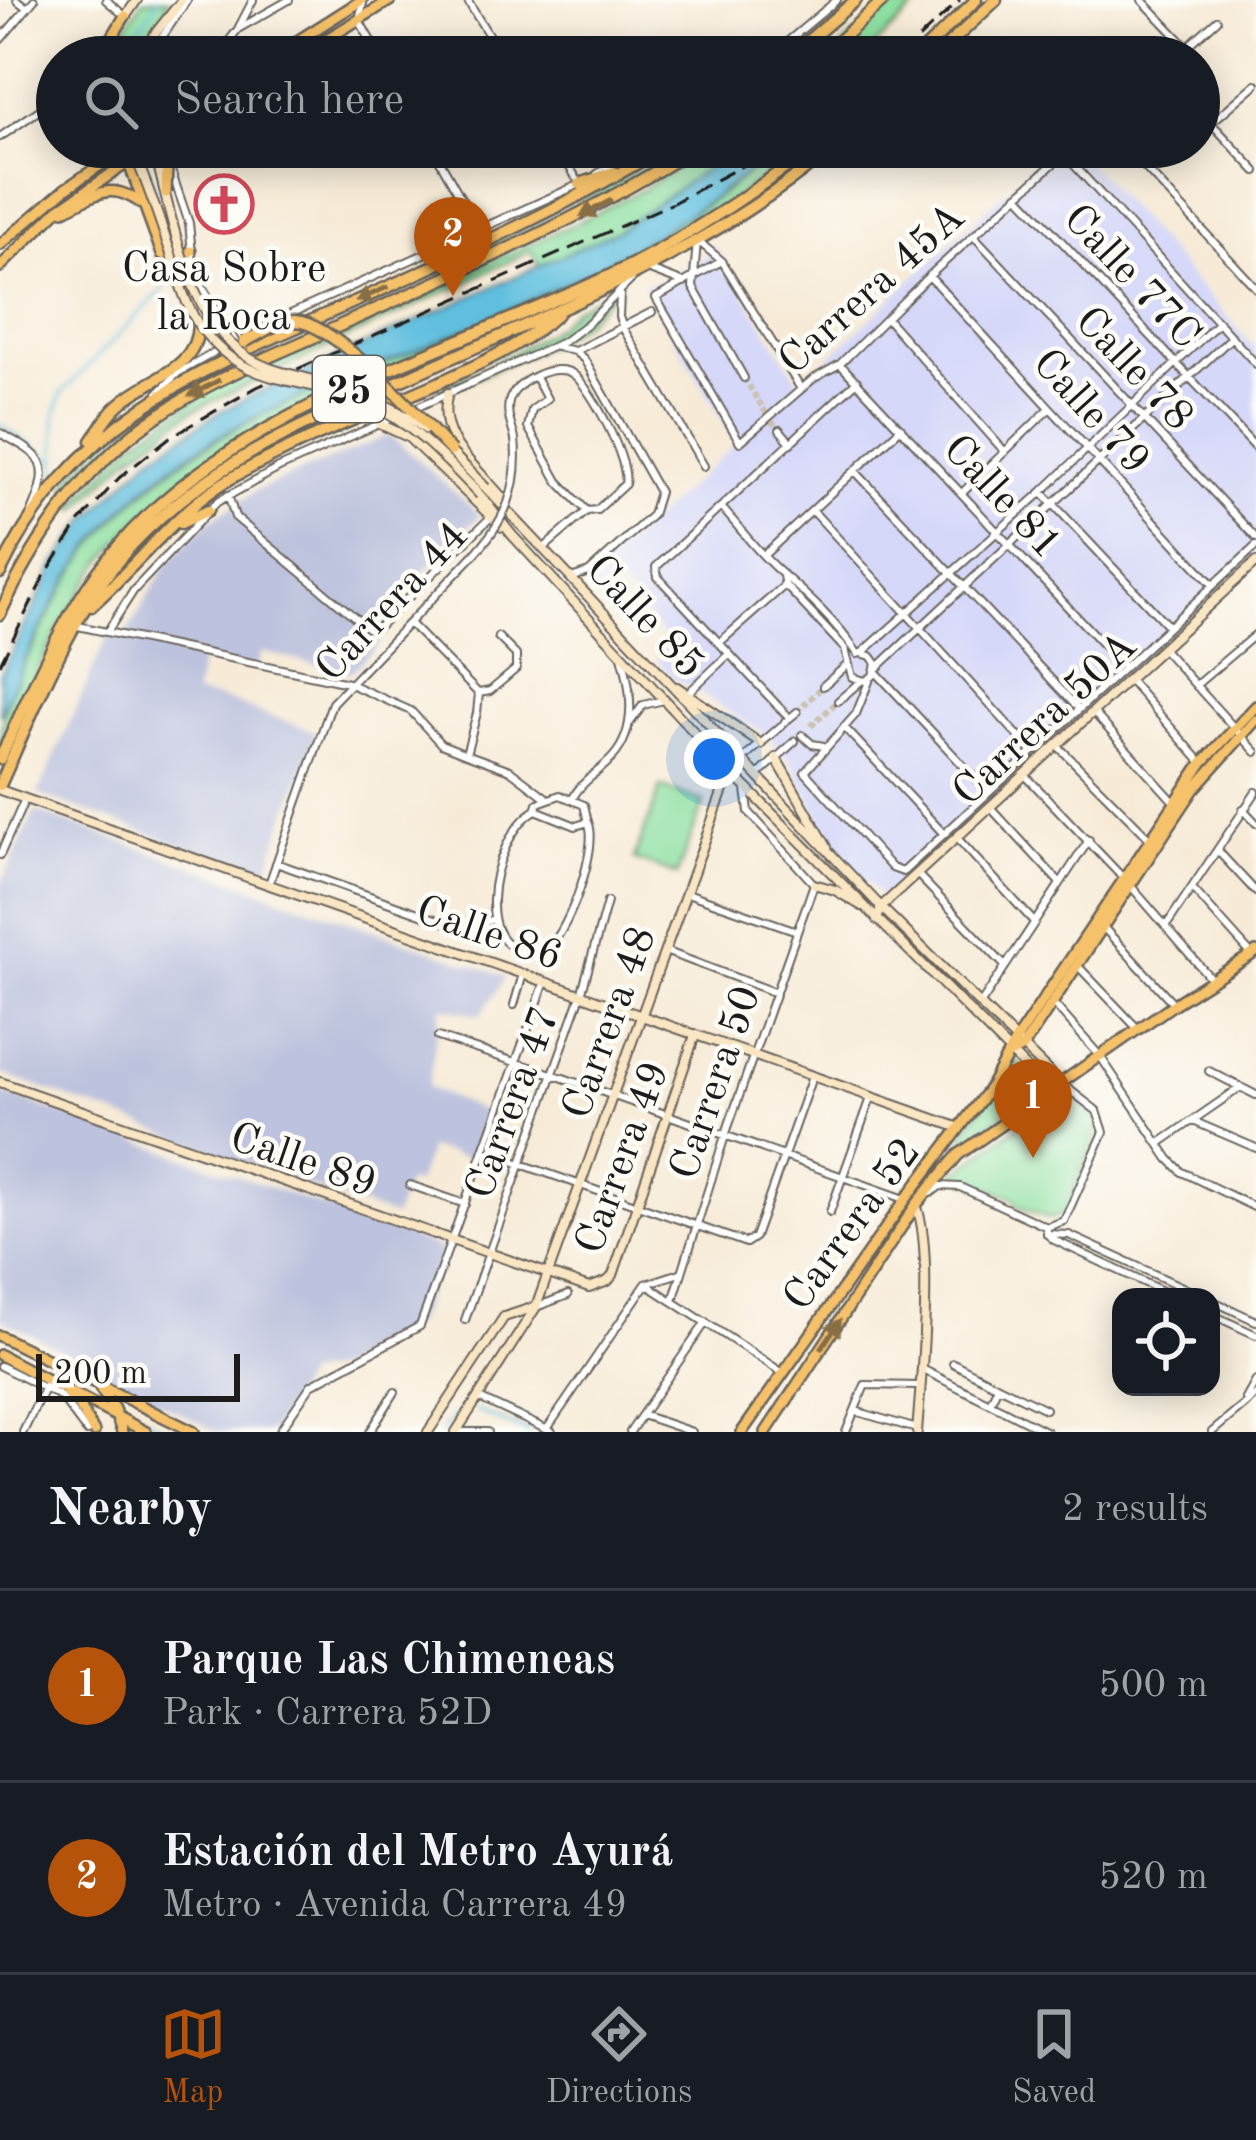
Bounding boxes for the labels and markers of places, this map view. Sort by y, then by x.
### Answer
church icon: Casa Sobre la Roca [193,173,255,235]
pin: 2 [414,197,492,296]
place label: Casa Sobre la Roca [122,249,326,339]
pin: 1 [994,1059,1072,1158]

